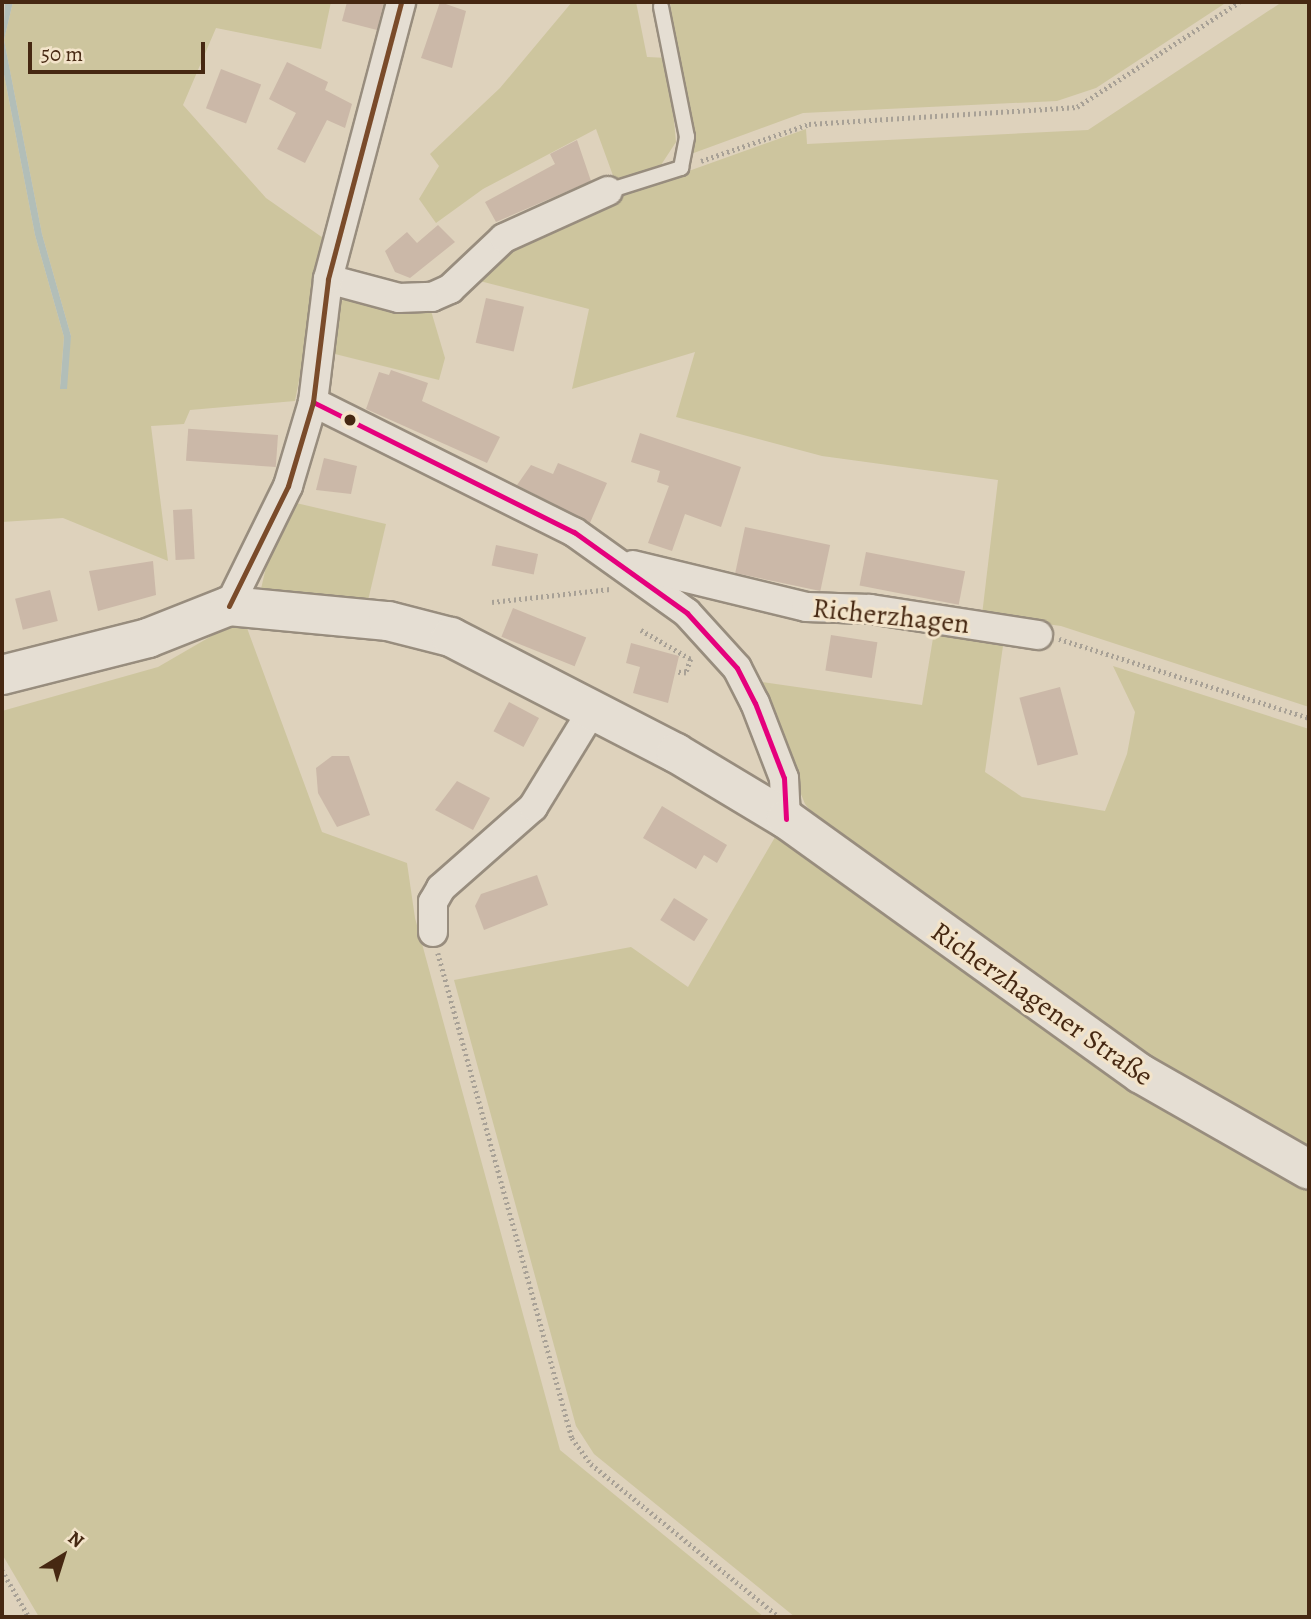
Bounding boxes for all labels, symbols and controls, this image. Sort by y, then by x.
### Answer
scale bar [32,28,208,72]
text: 50 m [41,40,83,68]
unlabelled marker [343,413,357,427]
street label: Richerzhagen [811,591,971,641]
street label: Richerzhagener Straße [925,915,1159,1093]
north arrow [28,1521,98,1591]
text: N [62,1525,89,1554]

